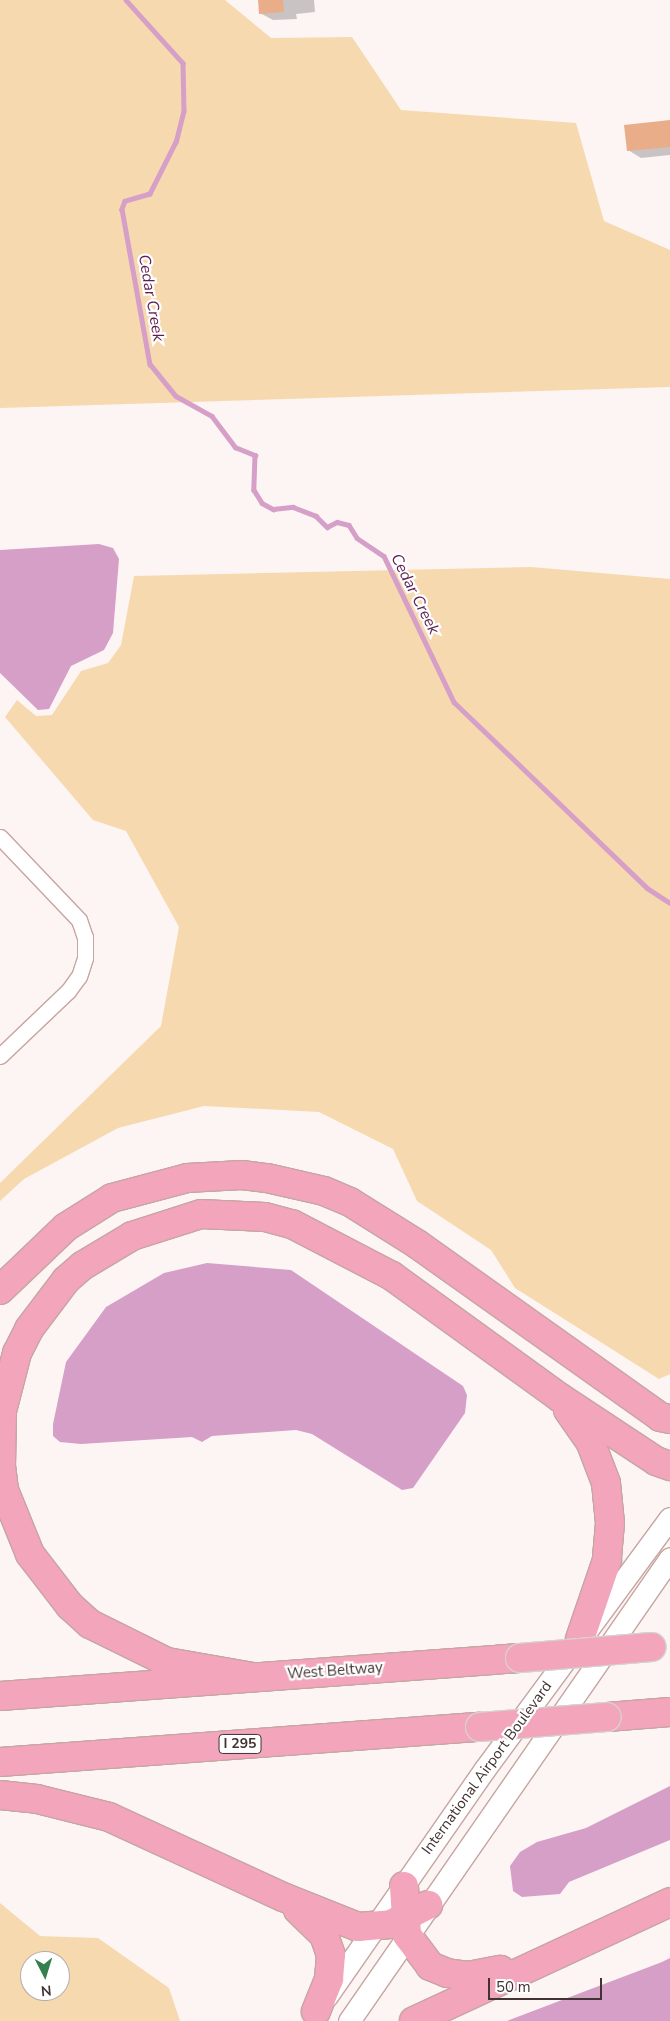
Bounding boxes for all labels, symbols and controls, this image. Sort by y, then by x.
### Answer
water label: Cedar Creek [134,253,168,343]
water label: Cedar Creek [387,551,443,637]
street label: West Beltway [287,1659,383,1683]
street label: International Airport Boulevard [418,1678,556,1858]
road number: I 295 [218,1732,262,1756]
north arrow [20,1951,70,2001]
scale bar [490,1968,604,2000]
text: 50 m [496,1977,531,1997]
text: N [40,1981,52,2000]

